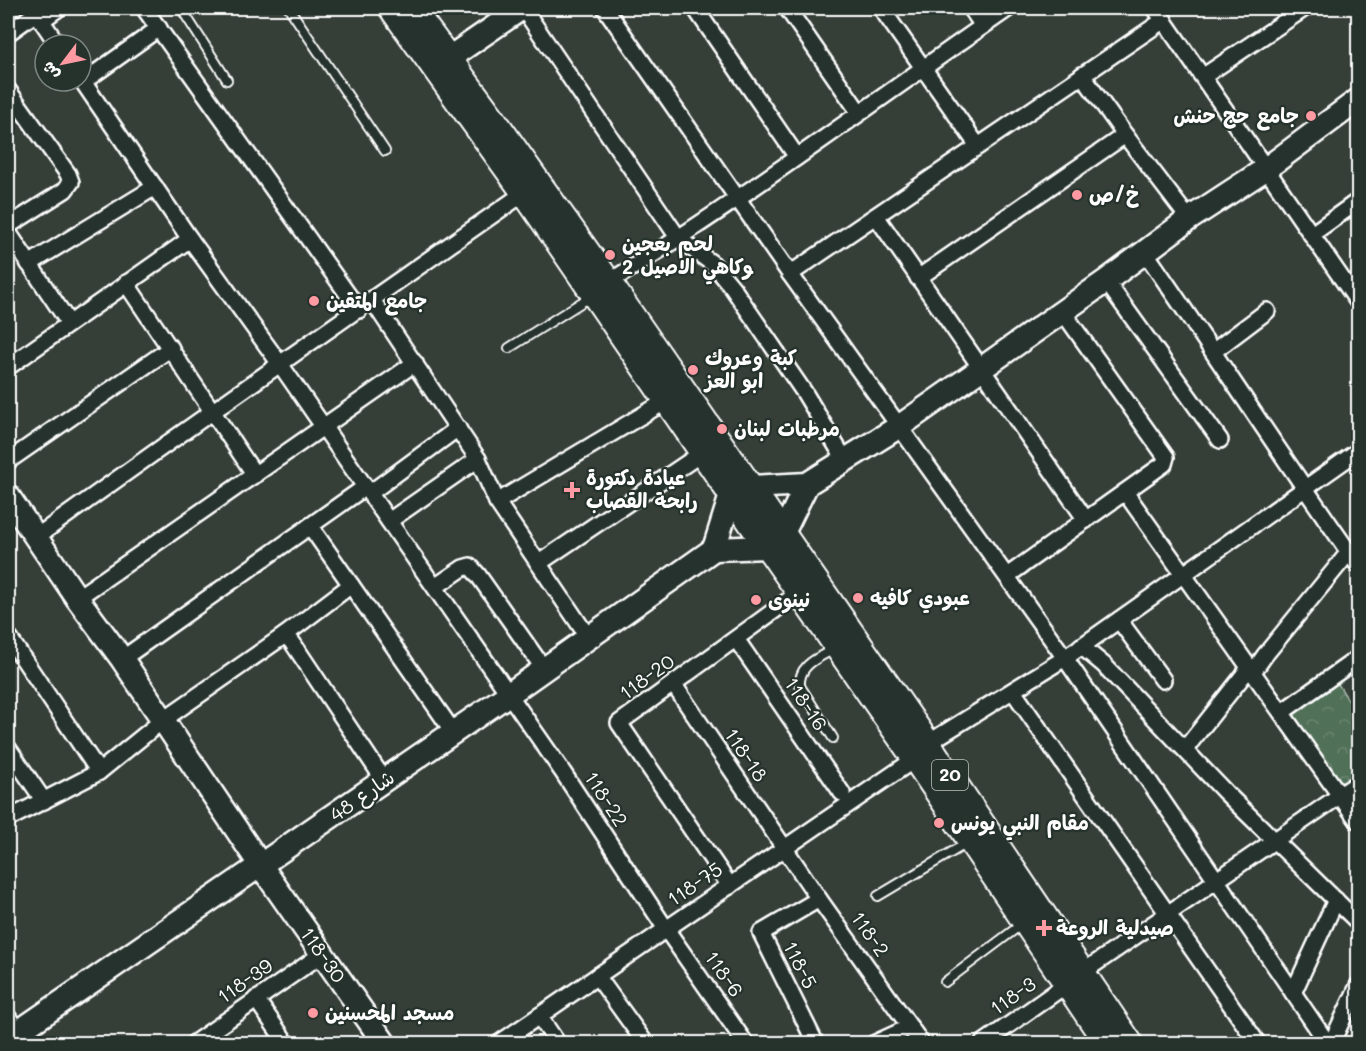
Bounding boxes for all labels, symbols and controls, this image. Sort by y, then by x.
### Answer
north arrow [33,33,93,93]
text: ش [36,58,63,84]
place label: جامع حج حنش [1173,102,1299,131]
marker: جامع حج حنش [1304,109,1318,123]
place label: خ/ص [1089,181,1140,208]
marker: خ/ص [1070,188,1084,202]
place label: لحم بعجين وكاهي الاصيل 2 [622,230,754,285]
marker: لحم بعجين وكاهي الاصيل 2 [603,248,617,262]
place label: جامع المتقين [326,287,427,316]
marker: جامع المتقين [307,294,321,308]
place label: كبة وعروك ابو العز [703,344,797,394]
marker: كبة وعروك ابو العز [686,363,700,377]
place label: مرطبات لبنان [734,415,840,442]
marker: مرطبات لبنان [715,422,729,436]
place label: عيادة دكتورة رابحة القصاب [586,464,698,514]
marker: عيادة دكتورة رابحة القصاب [563,481,581,499]
place label: عبودي كافيه [870,584,970,614]
place label: نينوى [768,586,810,614]
marker: عبودي كافيه [851,591,865,605]
marker: نينوى [749,593,763,607]
street label: 118-20 [614,647,679,705]
street label: 118-16 [779,672,834,735]
street label: 118-18 [719,723,774,786]
road number: 20 [932,760,968,790]
street label: شارع 48 [324,763,400,829]
street label: 118-22 [579,766,634,831]
place label: مقام النبي يونس [951,809,1089,841]
marker: مقام النبي يونس [932,816,946,830]
street label: 118-75 [662,855,727,911]
street label: 118-2 [846,906,896,961]
place label: صيدلية الروعة [1056,914,1174,941]
street label: 118-30 [295,921,352,987]
marker: صيدلية الروعة [1037,921,1051,935]
street label: 118-5 [778,936,824,993]
street label: 118-6 [700,945,750,1002]
street label: 118-39 [212,952,277,1009]
street label: 118-3 [984,970,1040,1020]
place label: مسجد المحسنين [325,999,454,1025]
marker: مسجد المحسنين [306,1006,320,1020]

